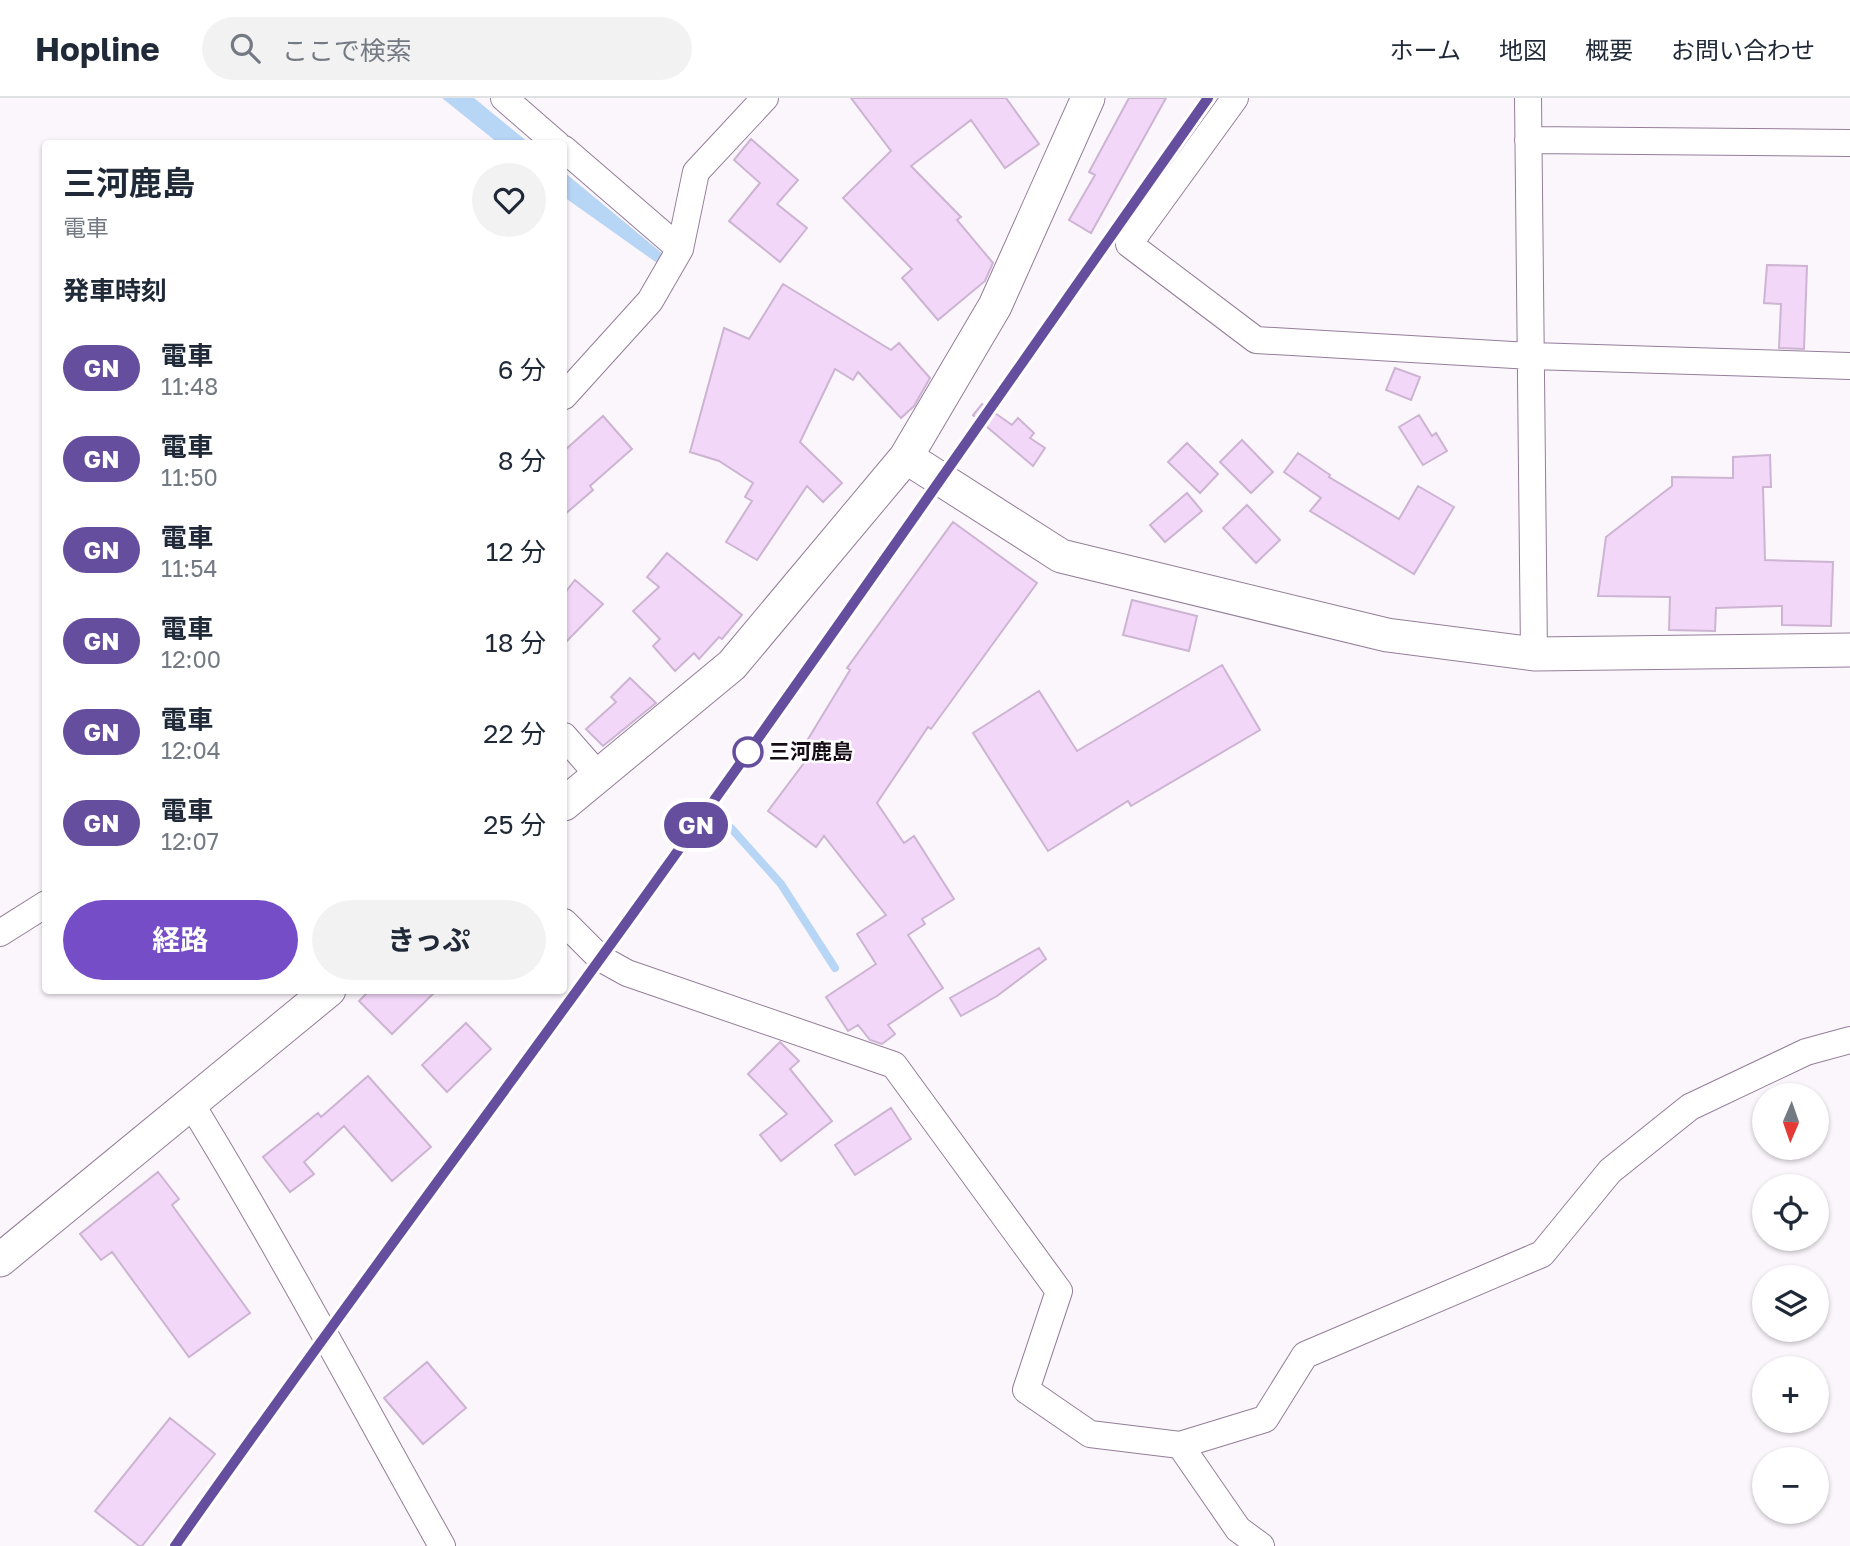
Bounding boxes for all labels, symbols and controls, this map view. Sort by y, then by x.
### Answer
search box [202,17,692,80]
text: Hopline [35,29,160,68]
icon: search [226,29,264,67]
text: ここで検索 [282,35,412,66]
text: ホーム [1390,35,1461,64]
text: 地図 [1499,35,1547,64]
text: 概要 [1585,35,1633,64]
text: お問い合わせ [1671,35,1815,64]
text: 三河鹿島 [63,163,195,202]
button: heart [472,163,546,237]
text: 電車 [63,213,109,241]
text: 発車時刻 [63,275,167,306]
text: 電車 [161,340,213,371]
text: GN [84,353,119,382]
text: 6 分 [498,354,546,385]
text: 11:48 [161,372,218,400]
text: 電車 [161,431,213,462]
text: GN [84,444,119,473]
text: 8 分 [498,445,546,476]
text: 11:50 [161,463,218,491]
text: 電車 [161,522,213,553]
text: GN [84,535,119,564]
text: 12 分 [486,536,546,567]
text: 11:54 [161,554,218,582]
text: 電車 [161,613,213,644]
text: GN [84,626,119,655]
text: 18 分 [485,627,546,658]
text: 12:00 [161,645,221,673]
text: 電車 [161,704,213,735]
text: GN [84,717,119,746]
text: 22 分 [483,718,546,749]
text: 12:04 [161,736,221,764]
marker: 三河鹿島 [733,737,763,767]
place label: 三河鹿島 [769,738,853,764]
text: 電車 [161,795,213,826]
line badge: GN [664,802,728,848]
text: GN [84,808,119,837]
text: 25 分 [483,809,546,840]
text: GN [678,810,714,839]
text: 12:07 [161,827,219,855]
button: 経路 [63,900,298,980]
button: きっぷ [312,900,546,980]
north arrow [1752,1083,1829,1160]
map controls [1752,1083,1829,1524]
button: locate [1752,1174,1829,1251]
button: layers [1752,1265,1829,1342]
button: + [1752,1356,1829,1433]
button: − [1752,1447,1829,1524]

